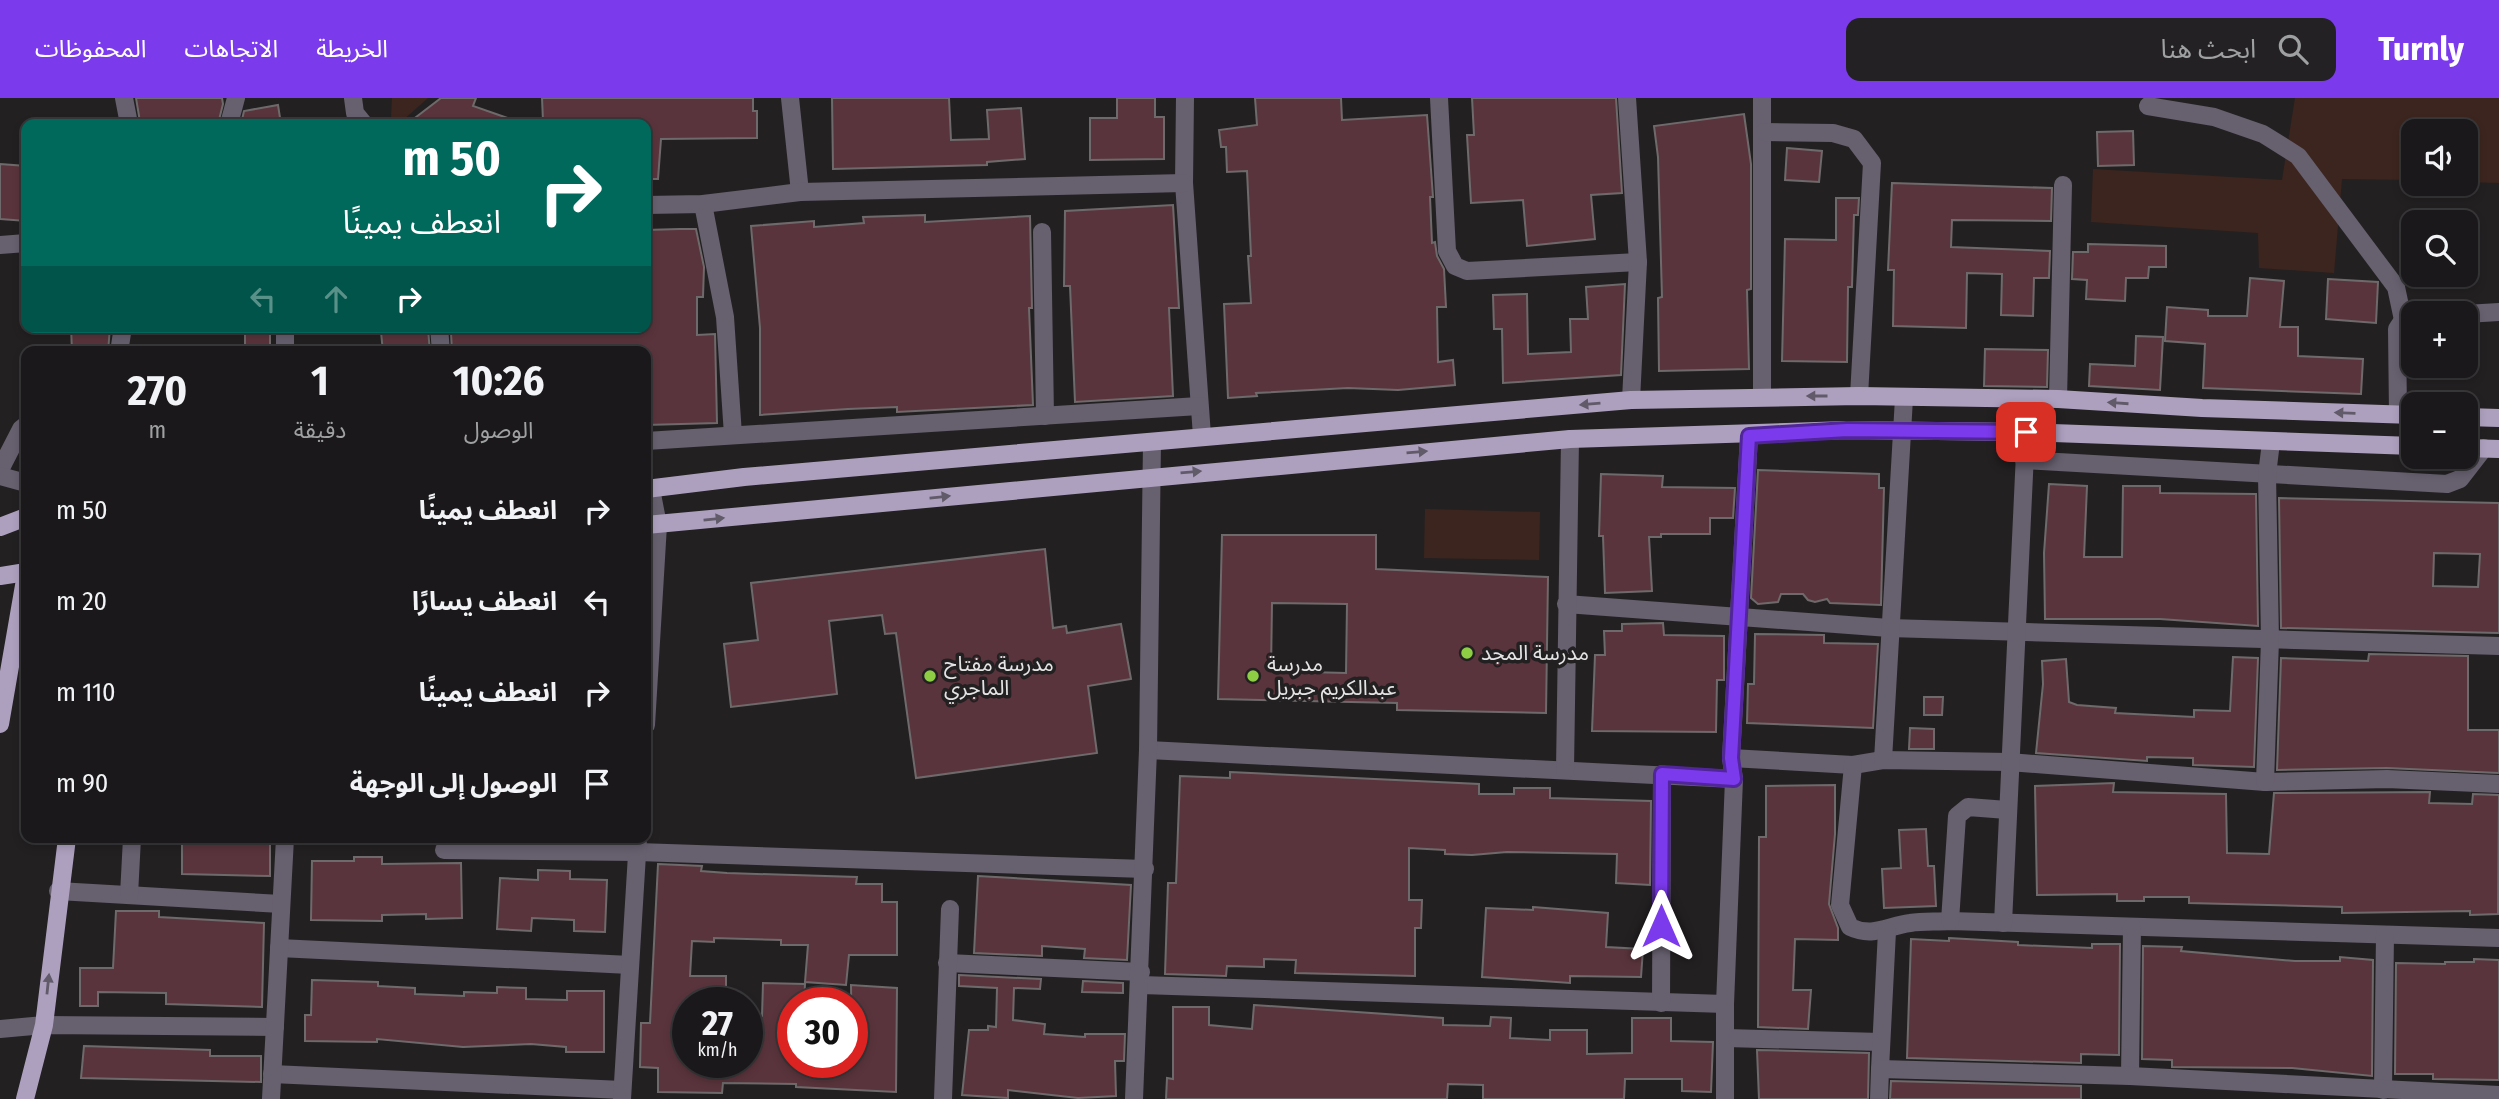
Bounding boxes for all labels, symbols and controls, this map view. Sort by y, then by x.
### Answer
search box [1846,18,2336,81]
text: Turnly [2378,29,2464,69]
icon: search [2274,30,2312,68]
text: ابحث هنا [2161,34,2256,65]
text: المحفوظات [35,35,146,63]
text: الاتجاهات [184,35,278,63]
text: الخريطة [316,35,388,63]
map controls [2401,119,2478,469]
button: sound [2401,119,2478,196]
text: 50 m [403,129,501,188]
icon: right [525,147,616,238]
text: انعطف يمينًا [342,203,501,241]
button: search [2401,210,2478,287]
icon: left [244,280,282,318]
icon: ahead [317,280,355,318]
icon: right [390,280,428,318]
button: + [2401,301,2478,378]
text: 1 [311,356,329,406]
text: 10:26 [453,356,544,406]
text: 270 [128,366,187,416]
one-way arrow [1806,390,1828,402]
button: − [2401,392,2478,469]
one-way arrow [2107,397,2129,408]
one-way arrow [1578,399,1600,410]
pin [1996,402,2056,462]
one-way arrow [2334,407,2356,418]
icon: arrive [2007,413,2045,451]
text: m [149,416,166,444]
text: دقيقة [294,416,346,444]
text: الوصول [464,416,534,444]
one-way arrow [1407,446,1429,457]
one-way arrow [1180,466,1202,477]
one-way arrow [929,491,951,502]
icon: right [578,492,616,530]
text: 50 m [56,495,108,526]
text: انعطف يمينًا [419,495,557,526]
one-way arrow [703,513,725,524]
icon: left [578,583,616,621]
text: 20 m [56,586,107,617]
text: انعطف يسارًا [412,586,557,617]
place label: مدرسة المجد [1481,640,1589,666]
marker: مدرسة المجد [1459,645,1475,661]
place label: مدرسة مفتاح الماجري [944,651,1054,704]
place label: مدرسة عبدالكريم جبريل [1267,651,1397,703]
marker: مدرسة مفتاح الماجري [922,668,938,684]
marker: مدرسة عبدالكريم جبريل [1245,668,1261,684]
icon: right [578,674,616,712]
text: 110 m [56,677,116,708]
text: انعطف يمينًا [419,677,557,708]
icon: arrive [578,765,616,803]
text: 90 m [56,768,108,799]
text: الوصول إلى الوجهة [350,768,557,799]
position arrow [1624,889,1698,963]
one-way arrow [43,973,54,995]
speed limit sign: 30 [777,987,868,1078]
text: 27 [702,1002,733,1044]
text: km/h [697,1039,738,1061]

